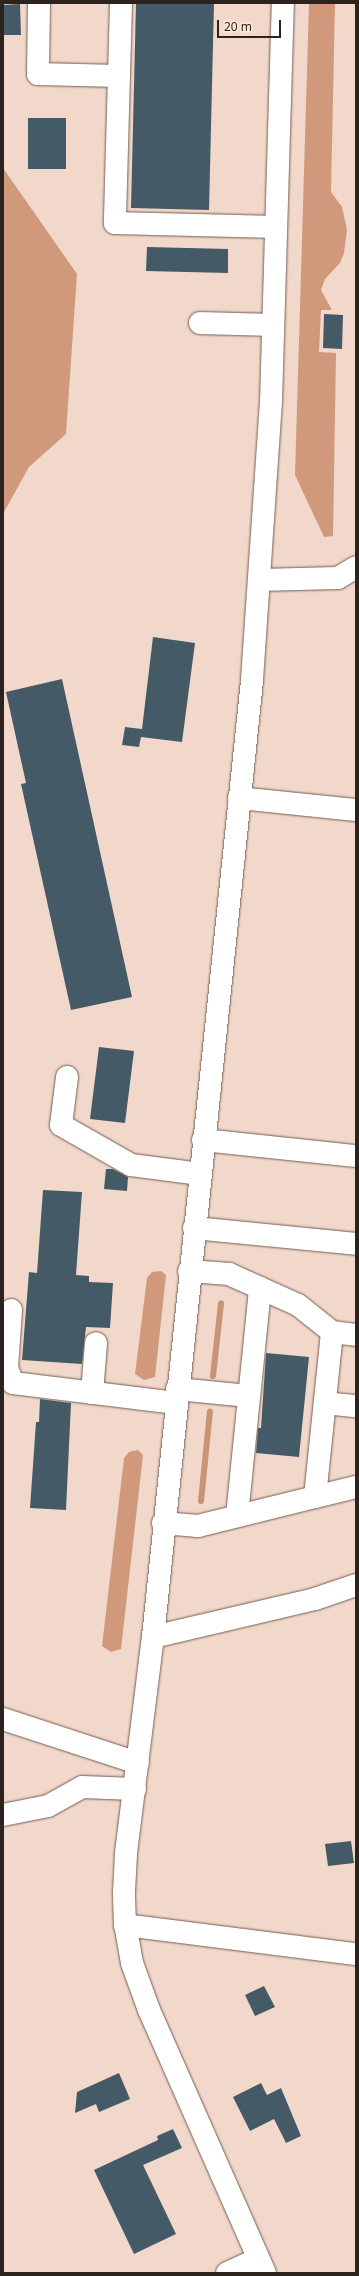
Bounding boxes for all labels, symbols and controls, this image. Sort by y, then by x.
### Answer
scale bar [219,12,283,38]
text: 20 m [224,18,252,35]

